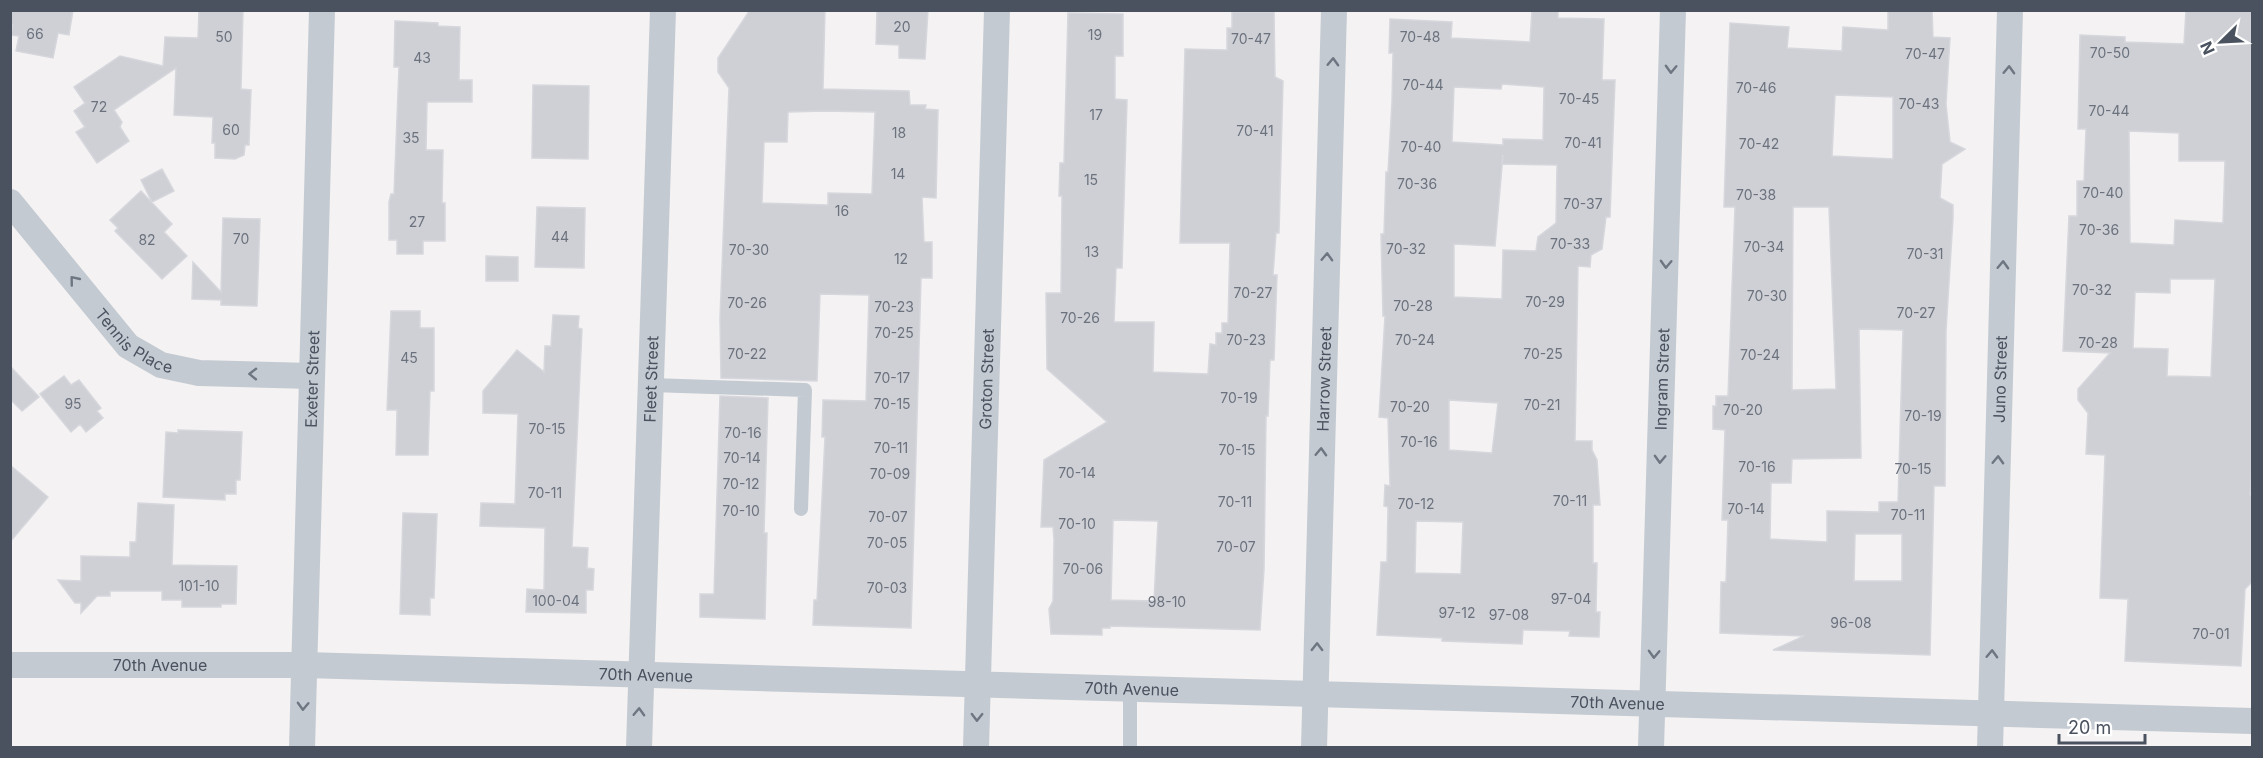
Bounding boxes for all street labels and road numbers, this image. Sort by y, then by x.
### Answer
street label: Tennis Place [91,304,174,377]
street label: Harrow Street [1313,326,1335,432]
street label: Groton Street [975,328,998,430]
street label: Ingram Street [1650,328,1674,431]
street label: Exeter Street [301,330,323,428]
street label: Fleet Street [640,335,662,423]
street label: Juno Street [1989,335,2011,423]
street label: 70th Avenue [113,655,207,675]
street label: 70th Avenue [598,663,693,686]
street label: 70th Avenue [1084,677,1179,700]
street label: 70th Avenue [1570,691,1665,714]

